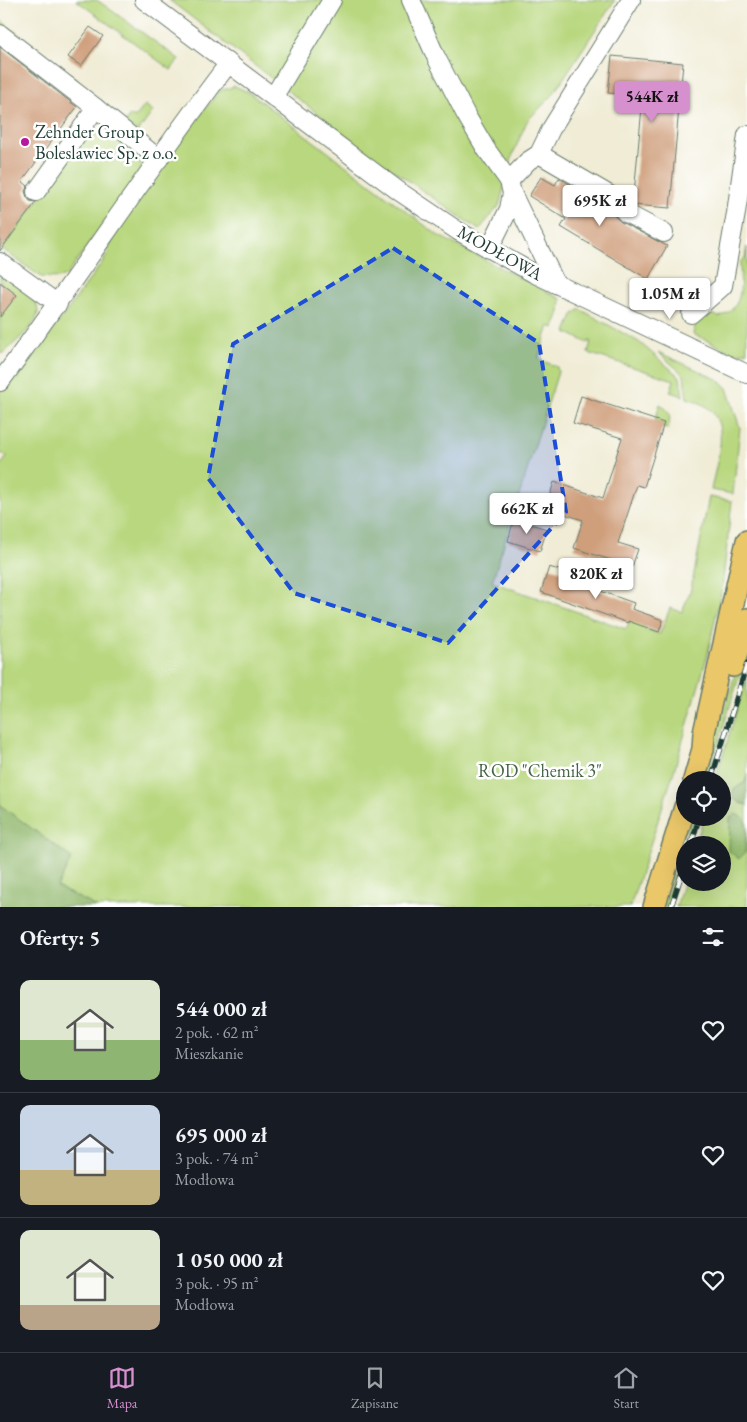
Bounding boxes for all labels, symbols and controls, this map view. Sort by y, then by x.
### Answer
pin: 544K zł [606,80,698,123]
text: 544K zł [625,86,679,107]
place label: Zehnder Group Boleslawiec Sp. z o.o. [35,120,177,164]
marker: Zehnder Group Boleslawiec Sp. z o.o. [19,136,31,148]
pin: 695K zł [554,184,646,227]
text: 695K zł [573,190,627,211]
street label: MODŁOWA [454,220,547,286]
pin: 1.05M zł [618,278,722,320]
text: 1.05M zł [640,283,700,304]
pin: 662K zł [481,492,573,535]
text: 662K zł [500,498,554,519]
pin: 820K zł [550,558,642,600]
text: 820K zł [569,563,623,584]
park label: ROD "Chemik 3" [478,759,602,782]
map controls [676,771,731,891]
button: locate [676,771,731,826]
button: layers [676,836,731,891]
icon: filters [699,923,727,951]
text: Oferty: 5 [20,924,100,951]
text: 544 000 zł [175,995,267,1022]
icon: home [60,1000,120,1060]
icon: heart [699,1016,727,1044]
text: 2 pok. · 62 m² [175,1022,258,1043]
text: Mieszkanie [175,1043,243,1064]
text: 695 000 zł [175,1121,267,1148]
icon: home [60,1125,120,1185]
icon: heart [699,1141,727,1169]
text: 3 pok. · 74 m² [175,1148,258,1169]
text: Modłowa [175,1169,234,1190]
text: 1 050 000 zł [175,1246,283,1273]
icon: home [60,1250,120,1310]
icon: heart [699,1266,727,1294]
text: 3 pok. · 95 m² [175,1273,258,1294]
text: Modłowa [175,1294,234,1315]
tab: Mapa [107,1364,137,1412]
tab: Zapisane [351,1364,399,1412]
tab: Start [612,1364,640,1412]

